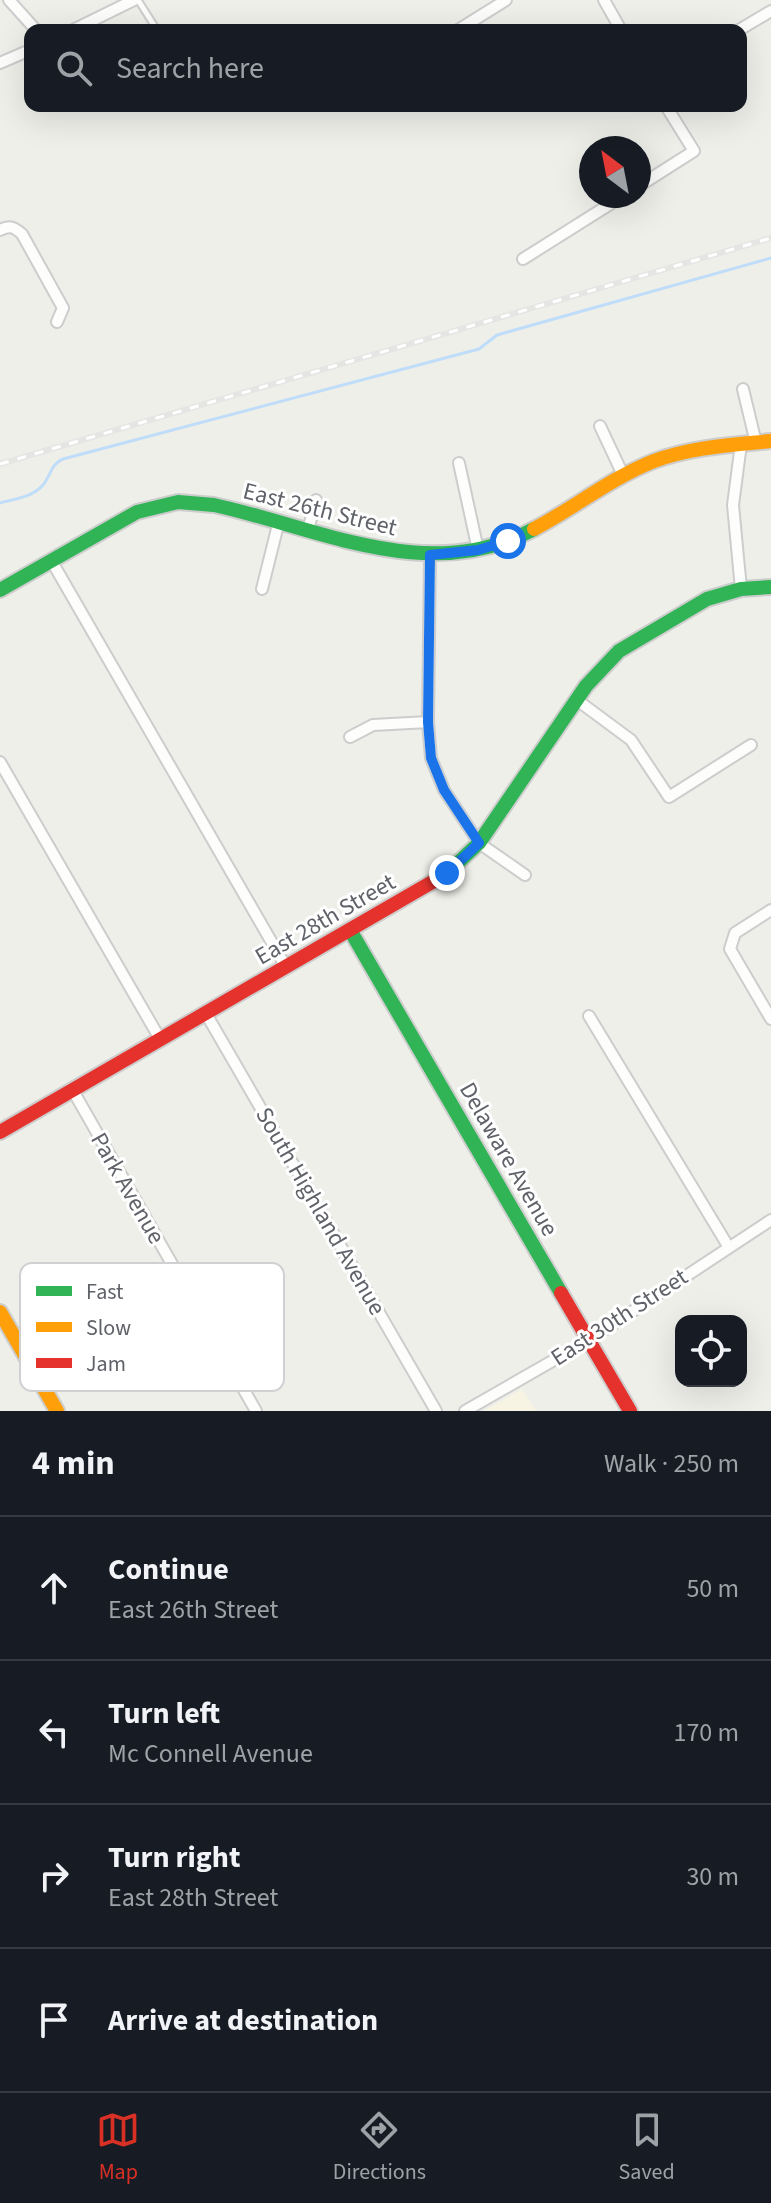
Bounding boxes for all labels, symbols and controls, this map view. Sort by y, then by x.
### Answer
search box [24,24,747,112]
icon: search [52,46,96,90]
text: Search here [116,47,264,90]
north arrow [579,136,651,208]
street label: East 26th Street [239,473,400,545]
route start [490,523,526,559]
route end [429,855,465,891]
street label: East 28th Street [248,865,402,974]
street label: Delaware Avenue [450,1076,567,1243]
street label: South Highland Avenue [247,1101,394,1322]
street label: Park Avenue [82,1126,174,1251]
street label: East 30th Street [544,1260,695,1375]
legend [20,1263,284,1391]
text: Fast [86,1276,124,1308]
text: Slow [86,1312,131,1344]
map controls [675,1315,747,1387]
button: locate [675,1315,747,1387]
text: Jam [86,1348,126,1380]
text: 4 min [32,1439,115,1488]
text: Walk · 250 m [604,1445,739,1482]
text: Continue [108,1548,229,1591]
icon: ahead [32,1566,76,1610]
text: 50 m [686,1570,739,1607]
text: East 26th Street [108,1591,278,1628]
text: Turn left [108,1692,220,1735]
icon: left [32,1710,76,1754]
text: 170 m [673,1714,739,1751]
text: Mc Connell Avenue [108,1735,313,1772]
text: Turn right [108,1836,240,1879]
icon: right [32,1854,76,1898]
text: 30 m [686,1858,739,1895]
text: East 28th Street [108,1879,278,1916]
icon: arrive [32,1998,76,2042]
text: Arrive at destination [108,1999,378,2042]
tab: Map [96,2108,140,2188]
tab: Directions [333,2108,426,2188]
tab: Saved [619,2108,675,2188]

